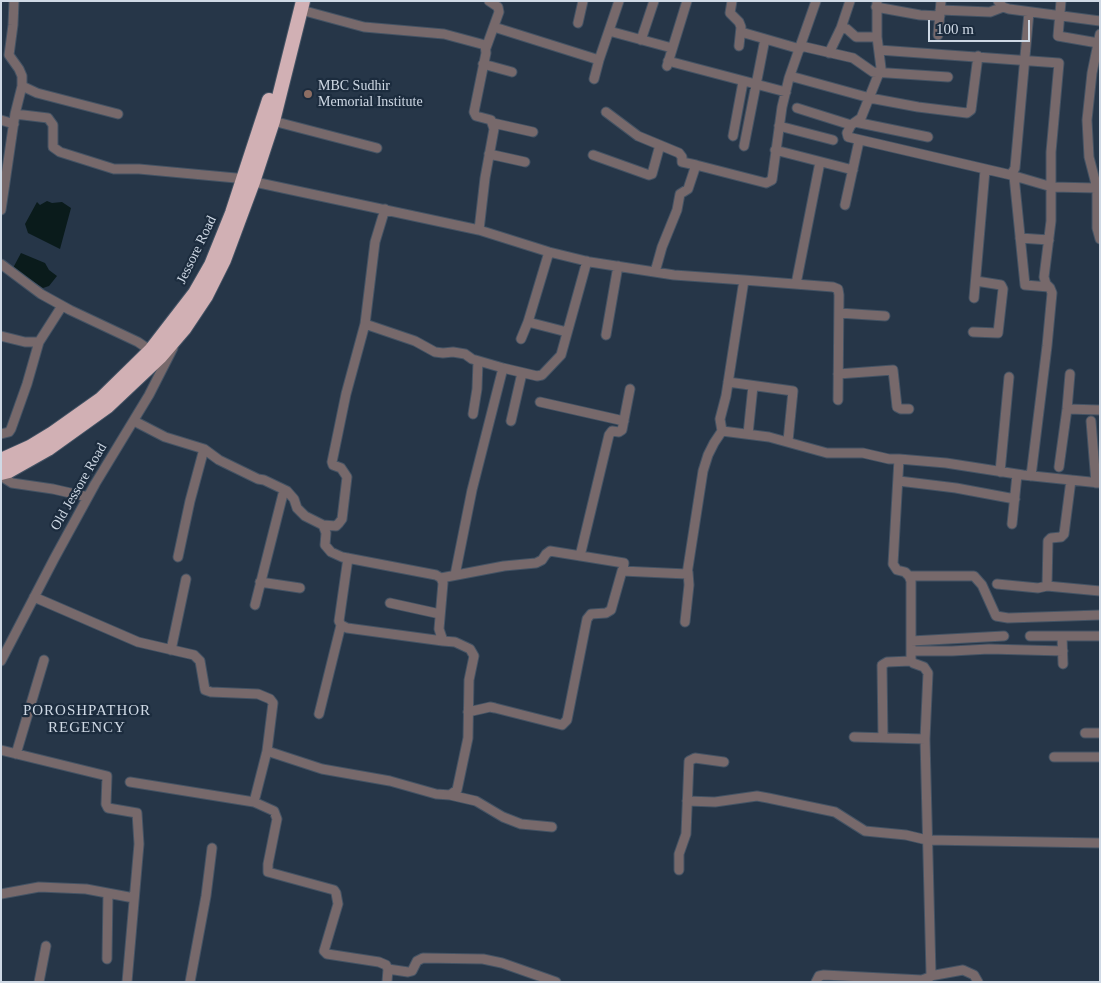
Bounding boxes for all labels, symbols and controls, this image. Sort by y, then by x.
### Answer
scale bar [931,10,1034,42]
text: 100 m [936,21,974,37]
place label: MBC Sudhir Memorial Institute [318,78,423,110]
marker: MBC Sudhir Memorial Institute [302,88,314,100]
street label: Jessore Road [173,213,221,287]
street label: Old Jessore Road [47,440,111,534]
district label: POROSHPATHOR REGENCY [21,702,153,737]

